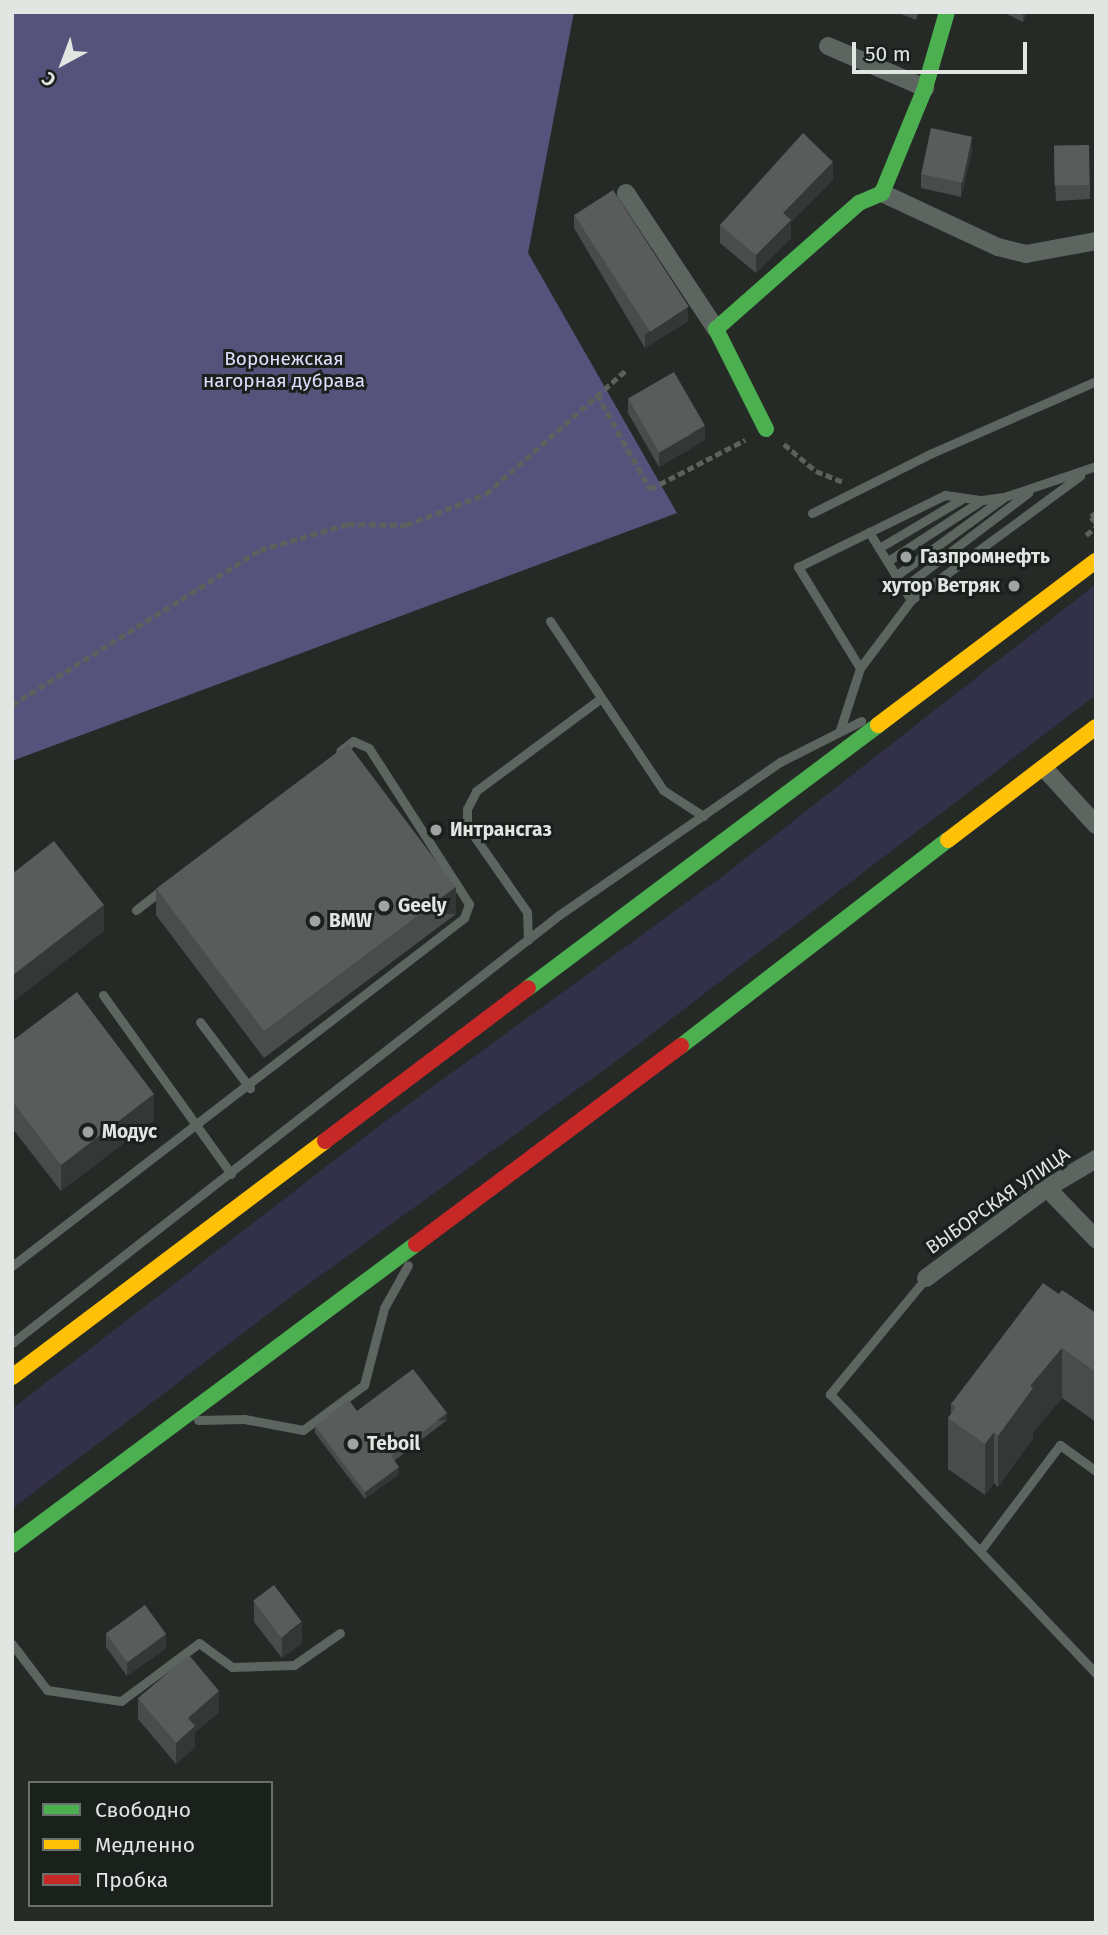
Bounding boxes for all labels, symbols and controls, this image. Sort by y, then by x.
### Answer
north arrow [28,28,98,98]
scale bar [856,28,1031,72]
text: 50 m [865,41,911,67]
text: С [37,67,61,91]
park label: Воронежская нагорная дубрава [203,348,365,392]
place label: Газпромнефть [920,546,1050,568]
marker: Газпромнефть [898,549,914,565]
place label: хутор Ветряк [882,575,1000,597]
marker: хутор Ветряк [1006,578,1022,594]
place label: Интрансгаз [450,819,552,841]
marker: Интрансгаз [428,822,444,838]
place label: Geely [398,895,447,917]
marker: Geely [376,898,392,914]
place label: BMW [329,910,372,932]
marker: BMW [307,913,323,929]
place label: Модус [102,1121,157,1143]
marker: Модус [80,1124,96,1140]
street label: ВЫБОРСКАЯ УЛИЦА [922,1143,1074,1259]
place label: Teboil [367,1433,420,1455]
marker: Teboil [345,1436,361,1452]
legend [28,1781,273,1907]
text: Свободно [95,1797,191,1823]
text: Медленно [95,1832,195,1858]
text: Пробка [95,1867,168,1893]

